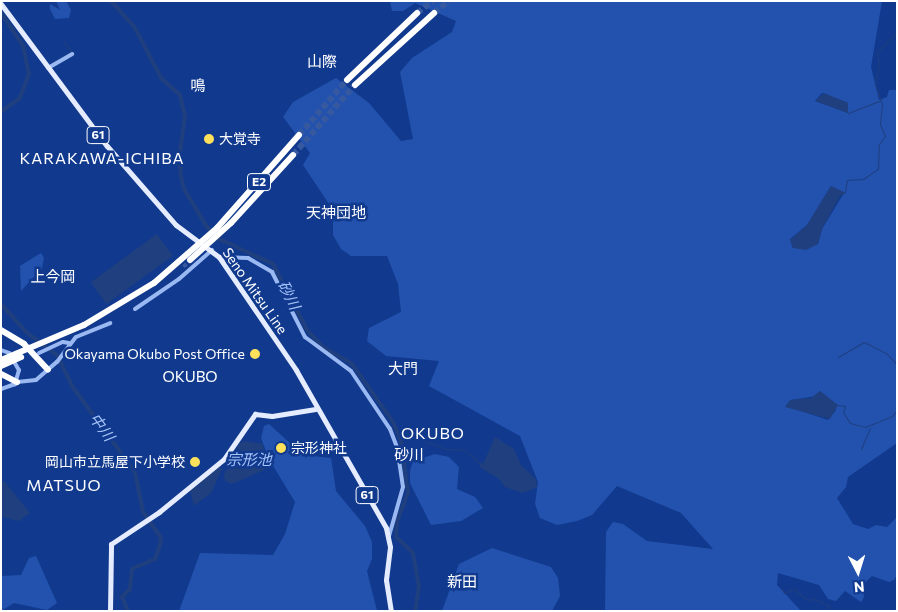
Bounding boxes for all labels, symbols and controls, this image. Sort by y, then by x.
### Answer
district label: 山際 [307,53,337,71]
district label: 鳴 [191,77,205,95]
road number: 61 [86,126,110,144]
place label: 大覚寺 [219,131,261,147]
marker: 大覚寺 [203,133,215,145]
district label: KARAKAWA-ICHIBA [18,148,186,168]
road number: E2 [246,172,272,192]
district label: 天神団地 [306,204,366,222]
street label: Seno Mitsu Line [219,245,291,337]
district label: 上今岡 [31,268,75,286]
water label: 砂川 [274,278,304,312]
place label: Okayama Okubo Post Office [64,346,245,362]
marker: Okayama Okubo Post Office [249,348,261,360]
district label: 大門 [388,360,418,378]
district label: OKUBO [159,368,221,386]
water label: 中川 [86,410,118,444]
district label: OKUBO [400,423,466,443]
place label: 宗形神社 [291,440,347,456]
marker: 宗形神社 [275,442,287,454]
district label: 砂川 [394,446,424,464]
water label: 宗形池 [227,451,271,469]
place label: 岡山市立馬屋下小学校 [45,454,185,470]
marker: 岡山市立馬屋下小学校 [189,456,201,468]
district label: MATSUO [26,475,102,495]
road number: 61 [354,486,380,504]
north arrow [833,547,883,597]
district label: 新田 [447,573,477,591]
text: N [853,579,865,596]

